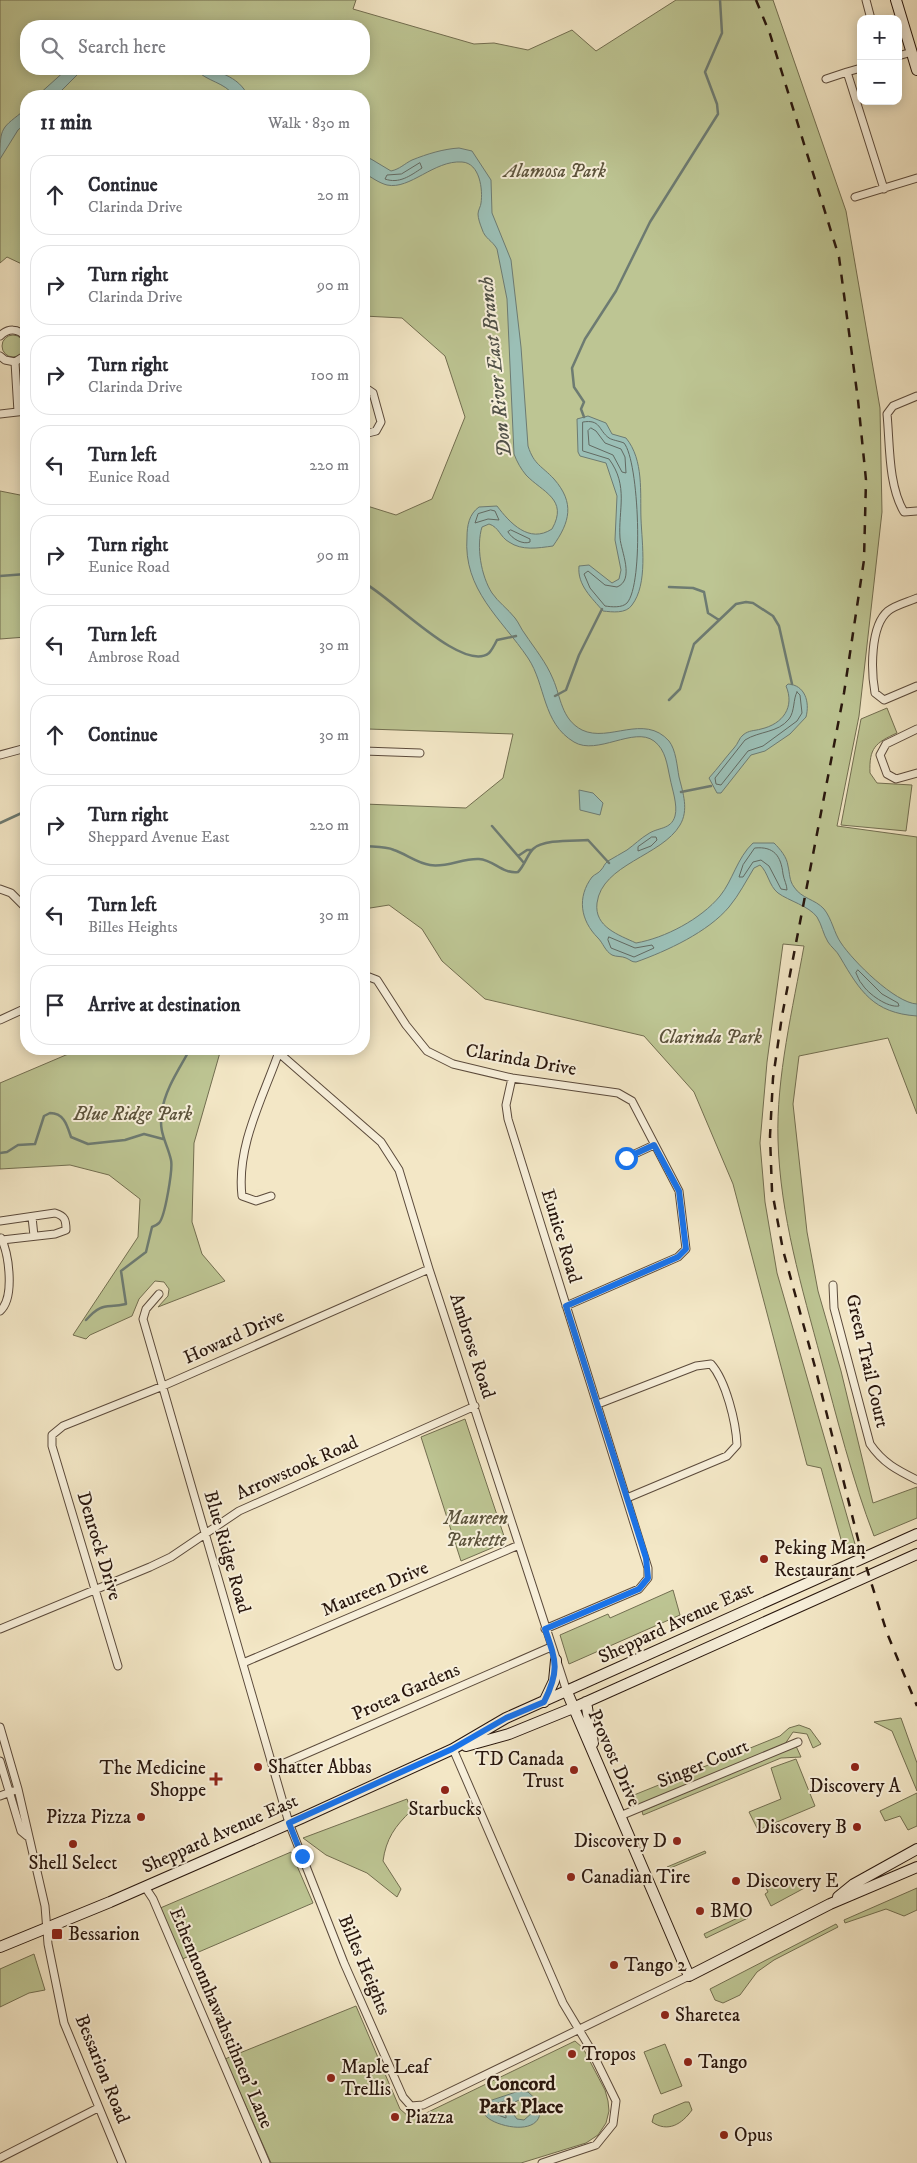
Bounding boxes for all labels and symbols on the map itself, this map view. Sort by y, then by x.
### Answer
park label: Alamosa Park [502,160,606,183]
water label: Don River East Branch [474,275,518,459]
park label: Clarinda Park [658,1026,762,1049]
street label: Clarinda Drive [464,1039,578,1081]
park label: Blue Ridge Park [73,1103,192,1126]
route start [615,1147,638,1170]
street label: Eunice Road [536,1186,586,1286]
street label: Ambrose Road [444,1291,500,1402]
street label: Green Trail Court [840,1292,894,1430]
street label: Howard Drive [180,1304,288,1369]
street label: Arrowstook Road [232,1431,362,1505]
street label: Blue Ridge Road [199,1488,256,1616]
street label: Denrock Drive [72,1489,126,1603]
park label: Maureen Parkette [442,1507,508,1552]
place label: Peking Man Restaurant [774,1537,866,1582]
marker: Peking Man Restaurant [758,1553,770,1565]
street label: Maureen Drive [318,1556,432,1622]
street label: Sheppard Avenue East [595,1577,757,1669]
street label: Protea Gardens [349,1658,463,1726]
street label: Provost Drive [582,1706,646,1810]
street label: Singer Court [654,1734,752,1794]
place label: TD Canada Trust [475,1748,564,1793]
place label: Shatter Abbas [268,1756,372,1779]
place label: The Medicine Shoppe [100,1757,206,1802]
marker: Shatter Abbas [252,1761,264,1773]
marker: Discovery A [849,1761,861,1773]
marker: TD Canada Trust [568,1764,580,1776]
marker: The Medicine Shoppe [210,1773,222,1785]
place label: Discovery A [809,1775,902,1798]
marker: Starbucks [439,1784,451,1796]
street label: Sheppard Avenue East [138,1789,302,1879]
place label: Starbucks [408,1798,482,1821]
place label: Pizza Pizza [46,1806,131,1829]
marker: Pizza Pizza [135,1811,147,1823]
place label: Discovery B [756,1816,847,1839]
marker: Discovery B [851,1821,863,1833]
place label: Discovery D [574,1830,667,1853]
marker: Discovery D [671,1835,683,1847]
marker: Shell Select [67,1838,79,1850]
route end [291,1845,314,1868]
place label: Shell Select [29,1852,117,1875]
place label: Canadian Tire [581,1866,690,1889]
place label: Discovery E [746,1870,839,1893]
marker: Canadian Tire [565,1871,577,1883]
marker: Discovery E [730,1875,742,1887]
place label: BMO [710,1900,753,1923]
street label: Ethennonnhawahstihnen' Lane [164,1904,278,2132]
marker: BMO [694,1905,706,1917]
street label: Billes Heights [333,1912,395,2018]
place label: Bessarion [68,1923,140,1946]
marker: Bessarion [50,1927,64,1941]
place label: Tango 2 [624,1954,687,1977]
marker: Tango 2 [608,1959,620,1971]
place label: Sharetea [675,2004,740,2027]
marker: Sharetea [659,2009,671,2021]
street label: Bessarion Road [70,2011,134,2127]
place label: Tropos [582,2043,636,2066]
marker: Tropos [566,2048,578,2060]
place label: Tango [698,2051,747,2074]
place label: Maple Leaf Trellis [341,2056,432,2101]
marker: Tango [682,2056,694,2068]
marker: Maple Leaf Trellis [325,2072,337,2084]
district label: Concord Park Place [479,2072,564,2120]
place label: Piazza [405,2106,454,2129]
marker: Piazza [389,2111,401,2123]
place label: Opus [734,2124,773,2147]
marker: Opus [718,2129,730,2141]

